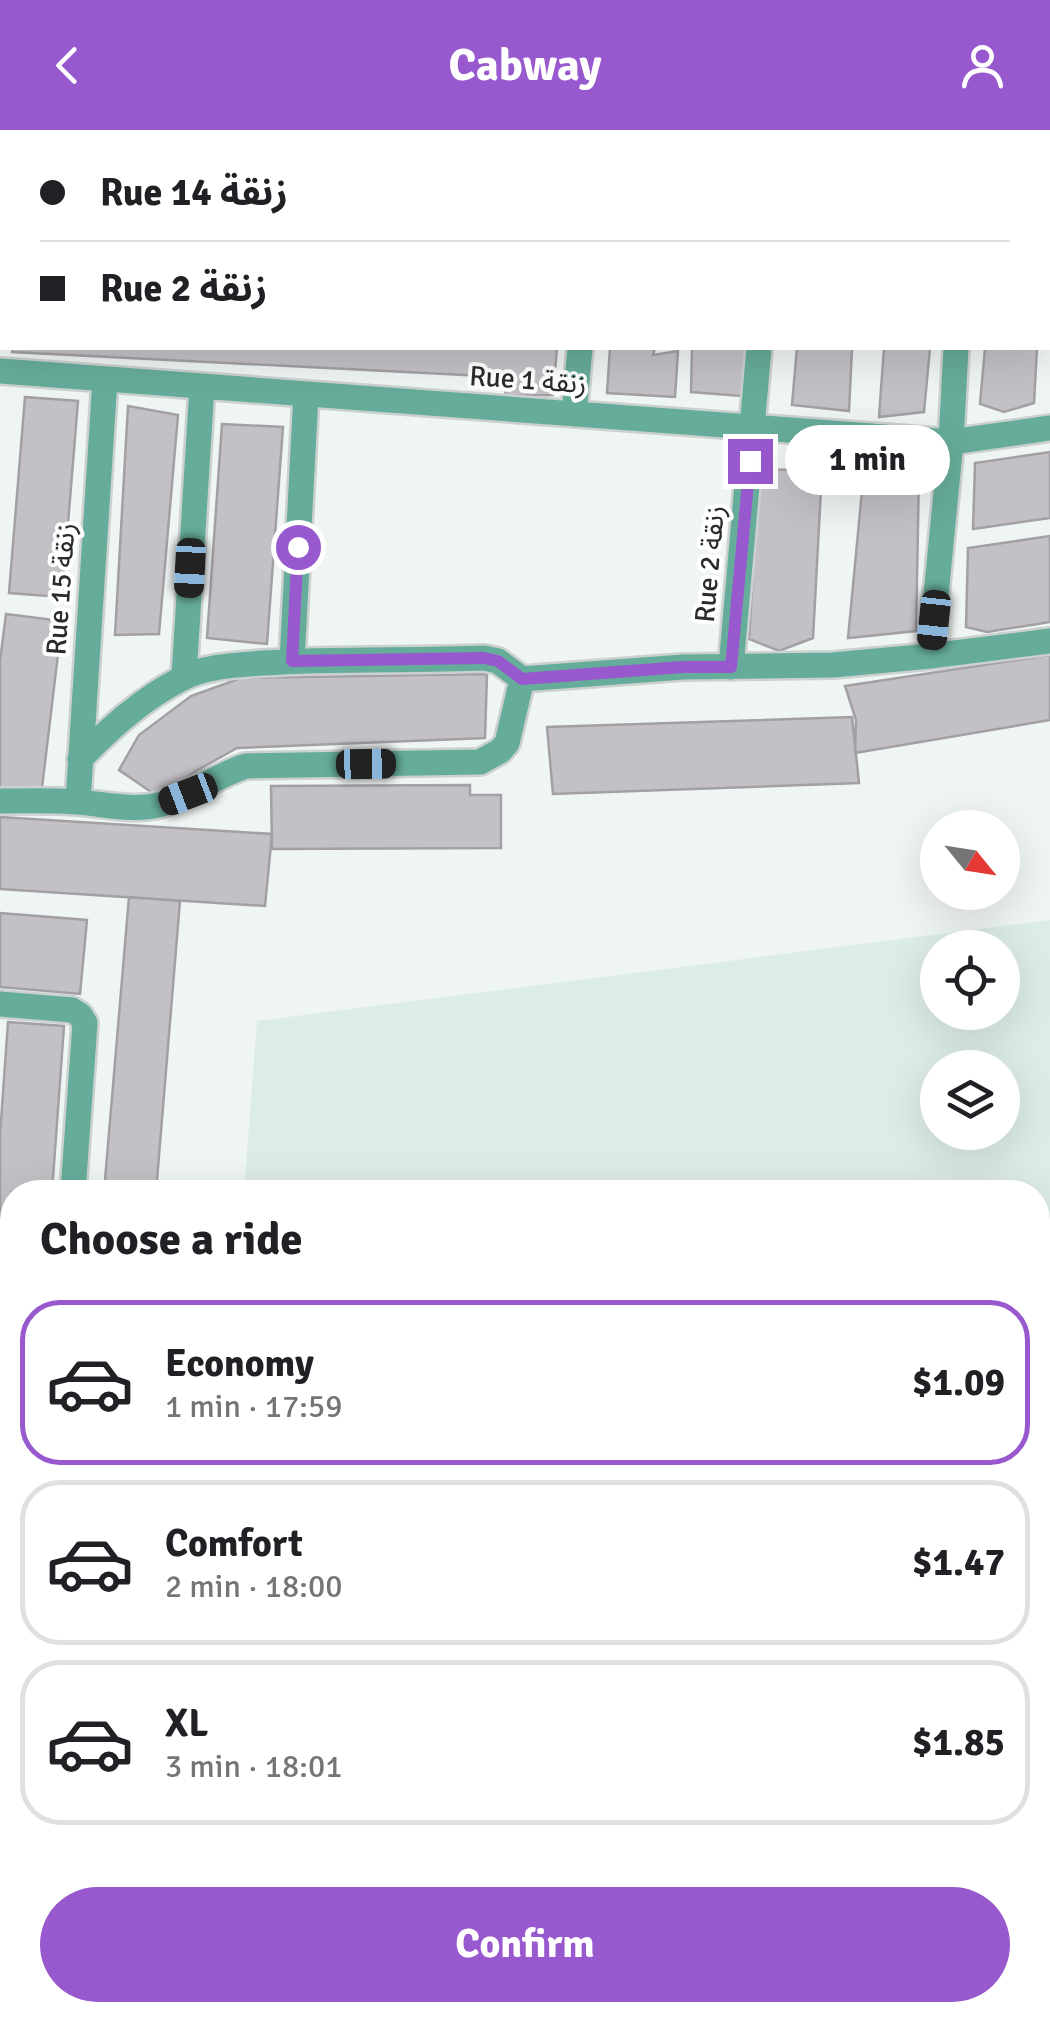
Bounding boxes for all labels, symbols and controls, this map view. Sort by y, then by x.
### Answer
icon: back [40,38,95,93]
text: Cabway [448,38,602,93]
icon: person [955,38,1010,93]
text: Rue 14 زنقة [100,169,288,216]
text: Rue 2 زنقة [100,265,267,312]
street label: Rue 1 زنقة [468,359,588,401]
callout: 1 min [785,426,950,496]
route end [728,439,773,484]
text: 1 min [829,440,906,479]
street label: Rue 2 زنقة [688,504,732,624]
street label: Rue 15 زنقة [39,522,83,656]
route start [276,525,321,570]
car [173,537,207,599]
car [916,589,952,651]
car [336,748,396,780]
car [155,769,221,819]
north arrow [920,810,1020,910]
map controls [920,810,1020,1150]
button: locate [920,930,1020,1030]
button: layers [920,1050,1020,1150]
text: Choose a ride [40,1212,303,1267]
icon: car [45,1338,135,1428]
text: Economy [165,1340,314,1387]
text: $1.09 [912,1359,1005,1406]
text: 1 min · 17:59 [165,1387,343,1426]
icon: car [45,1518,135,1608]
text: Comfort [165,1520,303,1567]
text: $1.47 [912,1539,1005,1586]
text: 2 min · 18:00 [165,1567,343,1606]
icon: car [45,1698,135,1788]
text: XL [165,1700,208,1747]
text: $1.85 [912,1719,1005,1766]
text: 3 min · 18:01 [165,1747,343,1786]
button: Confirm [40,1887,1010,2002]

